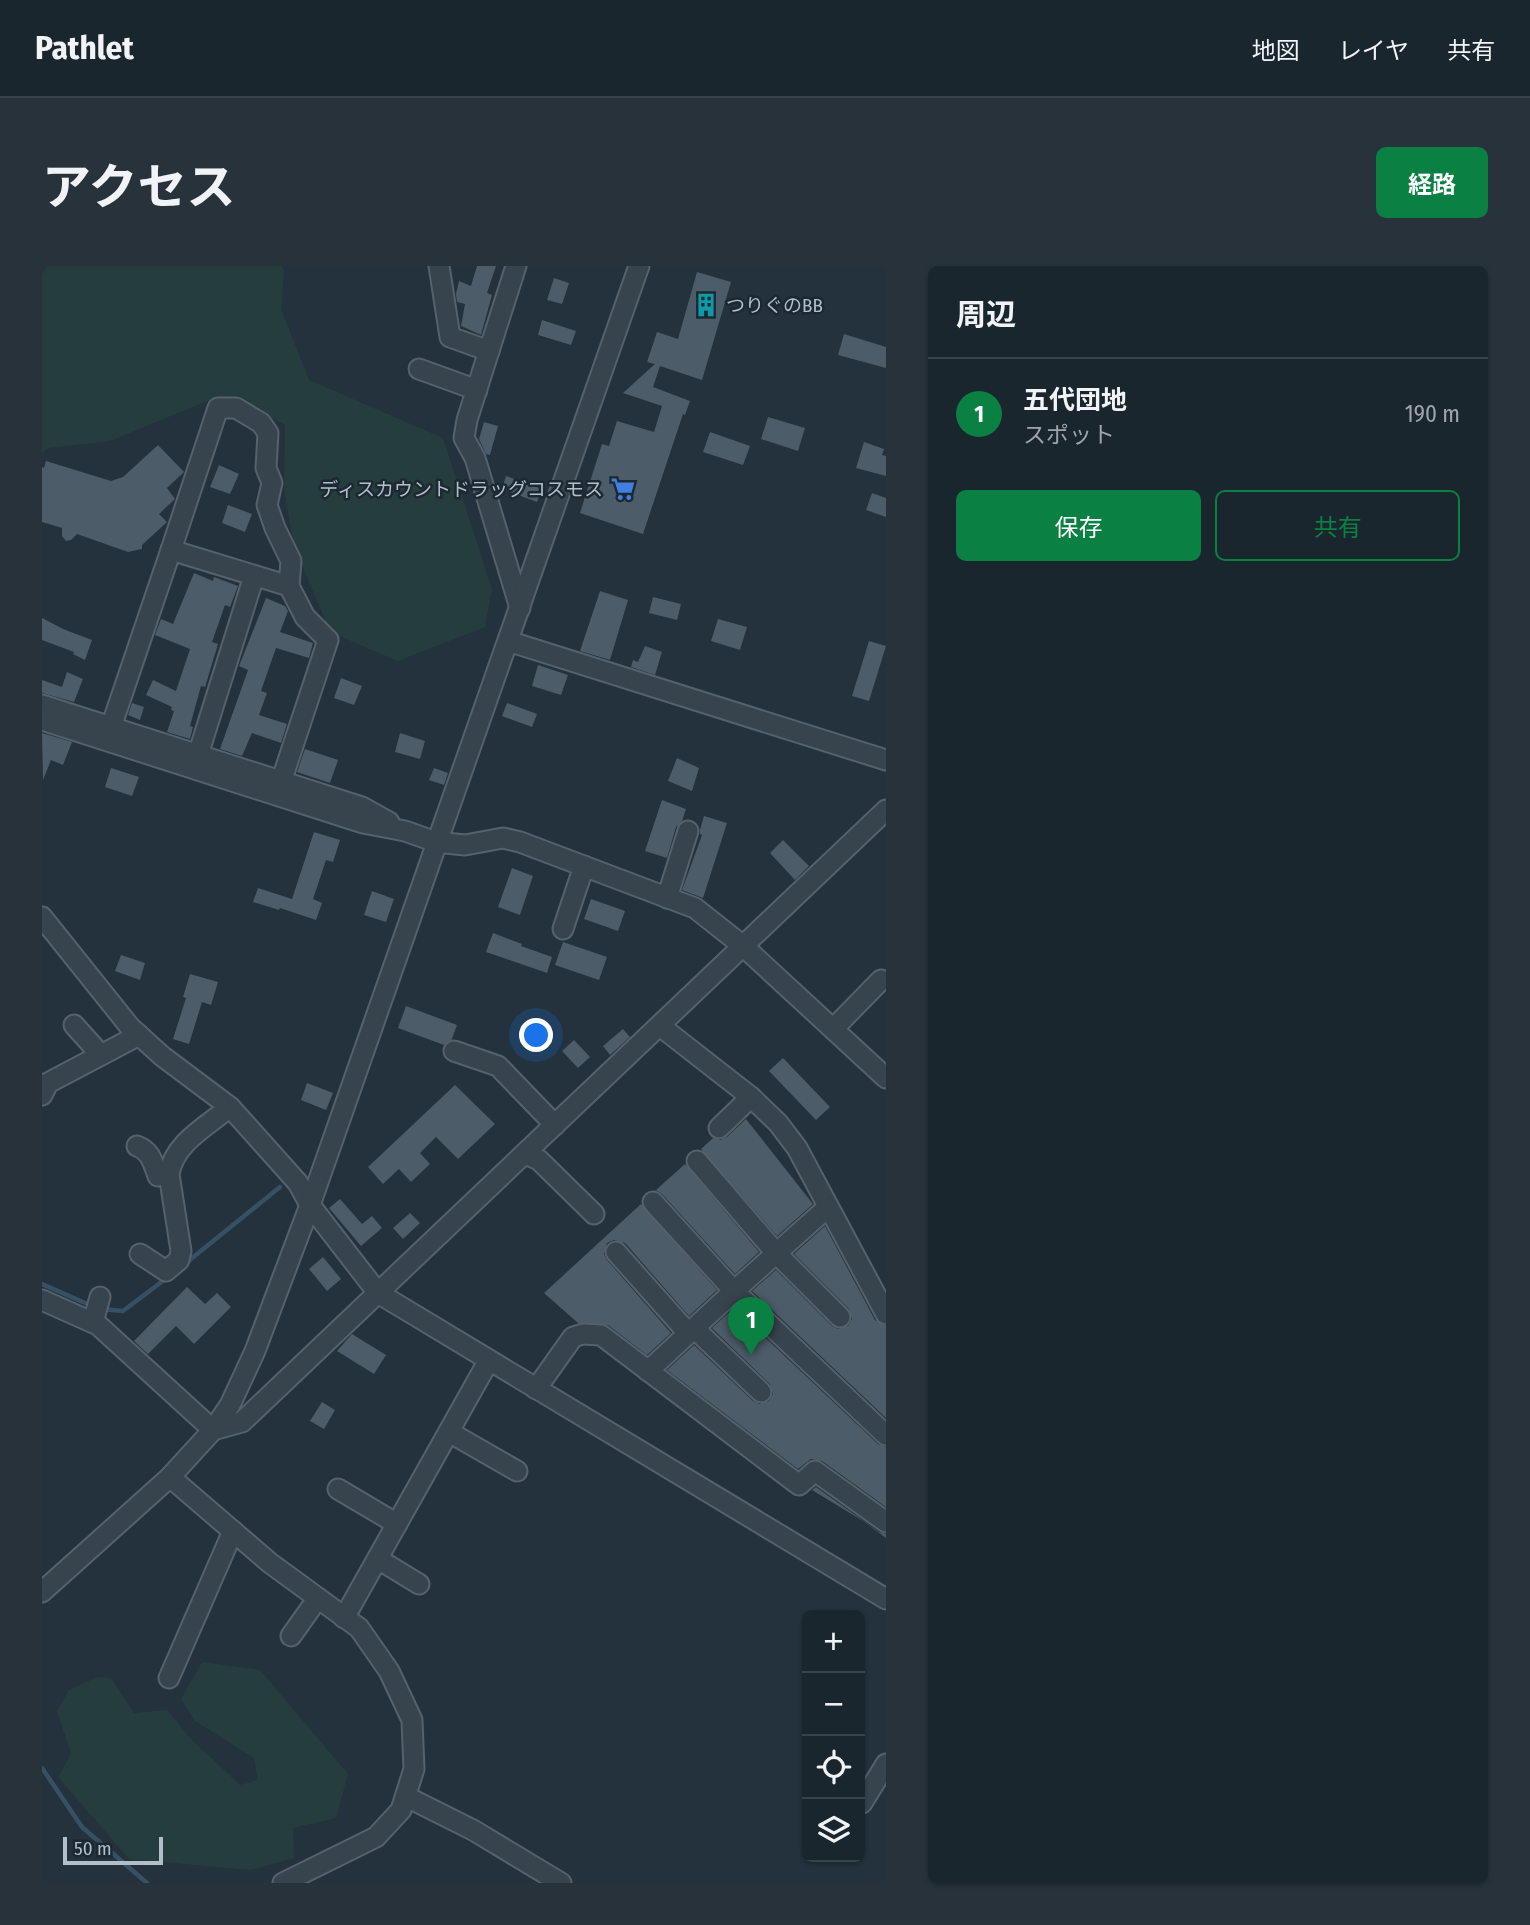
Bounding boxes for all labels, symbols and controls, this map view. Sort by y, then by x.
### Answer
text: Pathlet [35,28,134,68]
text: 地図 [1252,37,1300,65]
text: レイヤ [1338,37,1409,65]
text: 共有 [1447,37,1495,65]
button: 経路 [1376,147,1488,218]
text: アクセス [42,158,236,217]
building icon: つりぐのBB [692,291,720,319]
place label: つりぐのBB [726,294,823,317]
text: 周辺 [956,297,1016,333]
text: 五代団地 [1023,385,1127,416]
text: 1 [974,400,984,428]
text: 190 m [1405,400,1460,428]
text: スポット [1023,421,1115,449]
supermarket icon: ディスカウントドラッグコスモス [609,475,637,503]
place label: ディスカウントドラッグコスモス [319,478,603,501]
button: 保存 [956,490,1201,561]
button: 共有 [1215,490,1460,561]
your location [519,1018,553,1052]
pin: 1 [728,1297,774,1355]
map controls [802,1610,865,1862]
button: + [802,1610,865,1673]
button: − [802,1673,865,1736]
button: locate [802,1736,865,1799]
button: layers [802,1799,865,1862]
scale bar [63,1834,163,1866]
text: 50 m [74,1837,112,1860]

